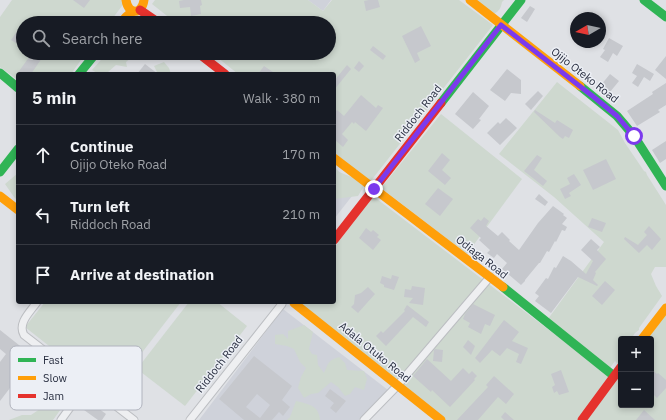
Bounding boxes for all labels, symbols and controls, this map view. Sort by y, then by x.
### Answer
north arrow [570,12,606,48]
search box [16,16,336,60]
icon: search [30,27,52,49]
text: Search here [62,29,142,48]
street label: Ojijo Oteko Road [548,44,622,106]
street label: Riddoch Road [391,82,445,144]
text: 5 min [32,87,76,109]
text: Walk · 380 m [243,90,320,107]
route start [625,127,643,145]
text: Continue [70,137,134,156]
icon: ahead [32,144,54,166]
text: 170 m [282,146,320,163]
text: Ojijo Oteko Road [70,156,167,173]
route end [365,180,383,198]
text: Turn left [70,197,130,216]
icon: left [32,204,54,226]
text: 210 m [282,206,320,223]
text: Riddoch Road [70,216,151,233]
street label: Odiaga Road [453,232,511,282]
icon: arrive [32,264,54,286]
text: Arrive at destination [70,265,214,284]
street label: Adala Otuko Road [336,319,414,385]
street label: Riddoch Road [192,333,246,395]
map controls [618,336,654,408]
button: + [618,336,654,372]
legend [10,346,142,410]
text: Fast [43,353,64,367]
text: Slow [43,371,67,385]
button: − [618,372,654,408]
text: Jam [43,389,64,403]

